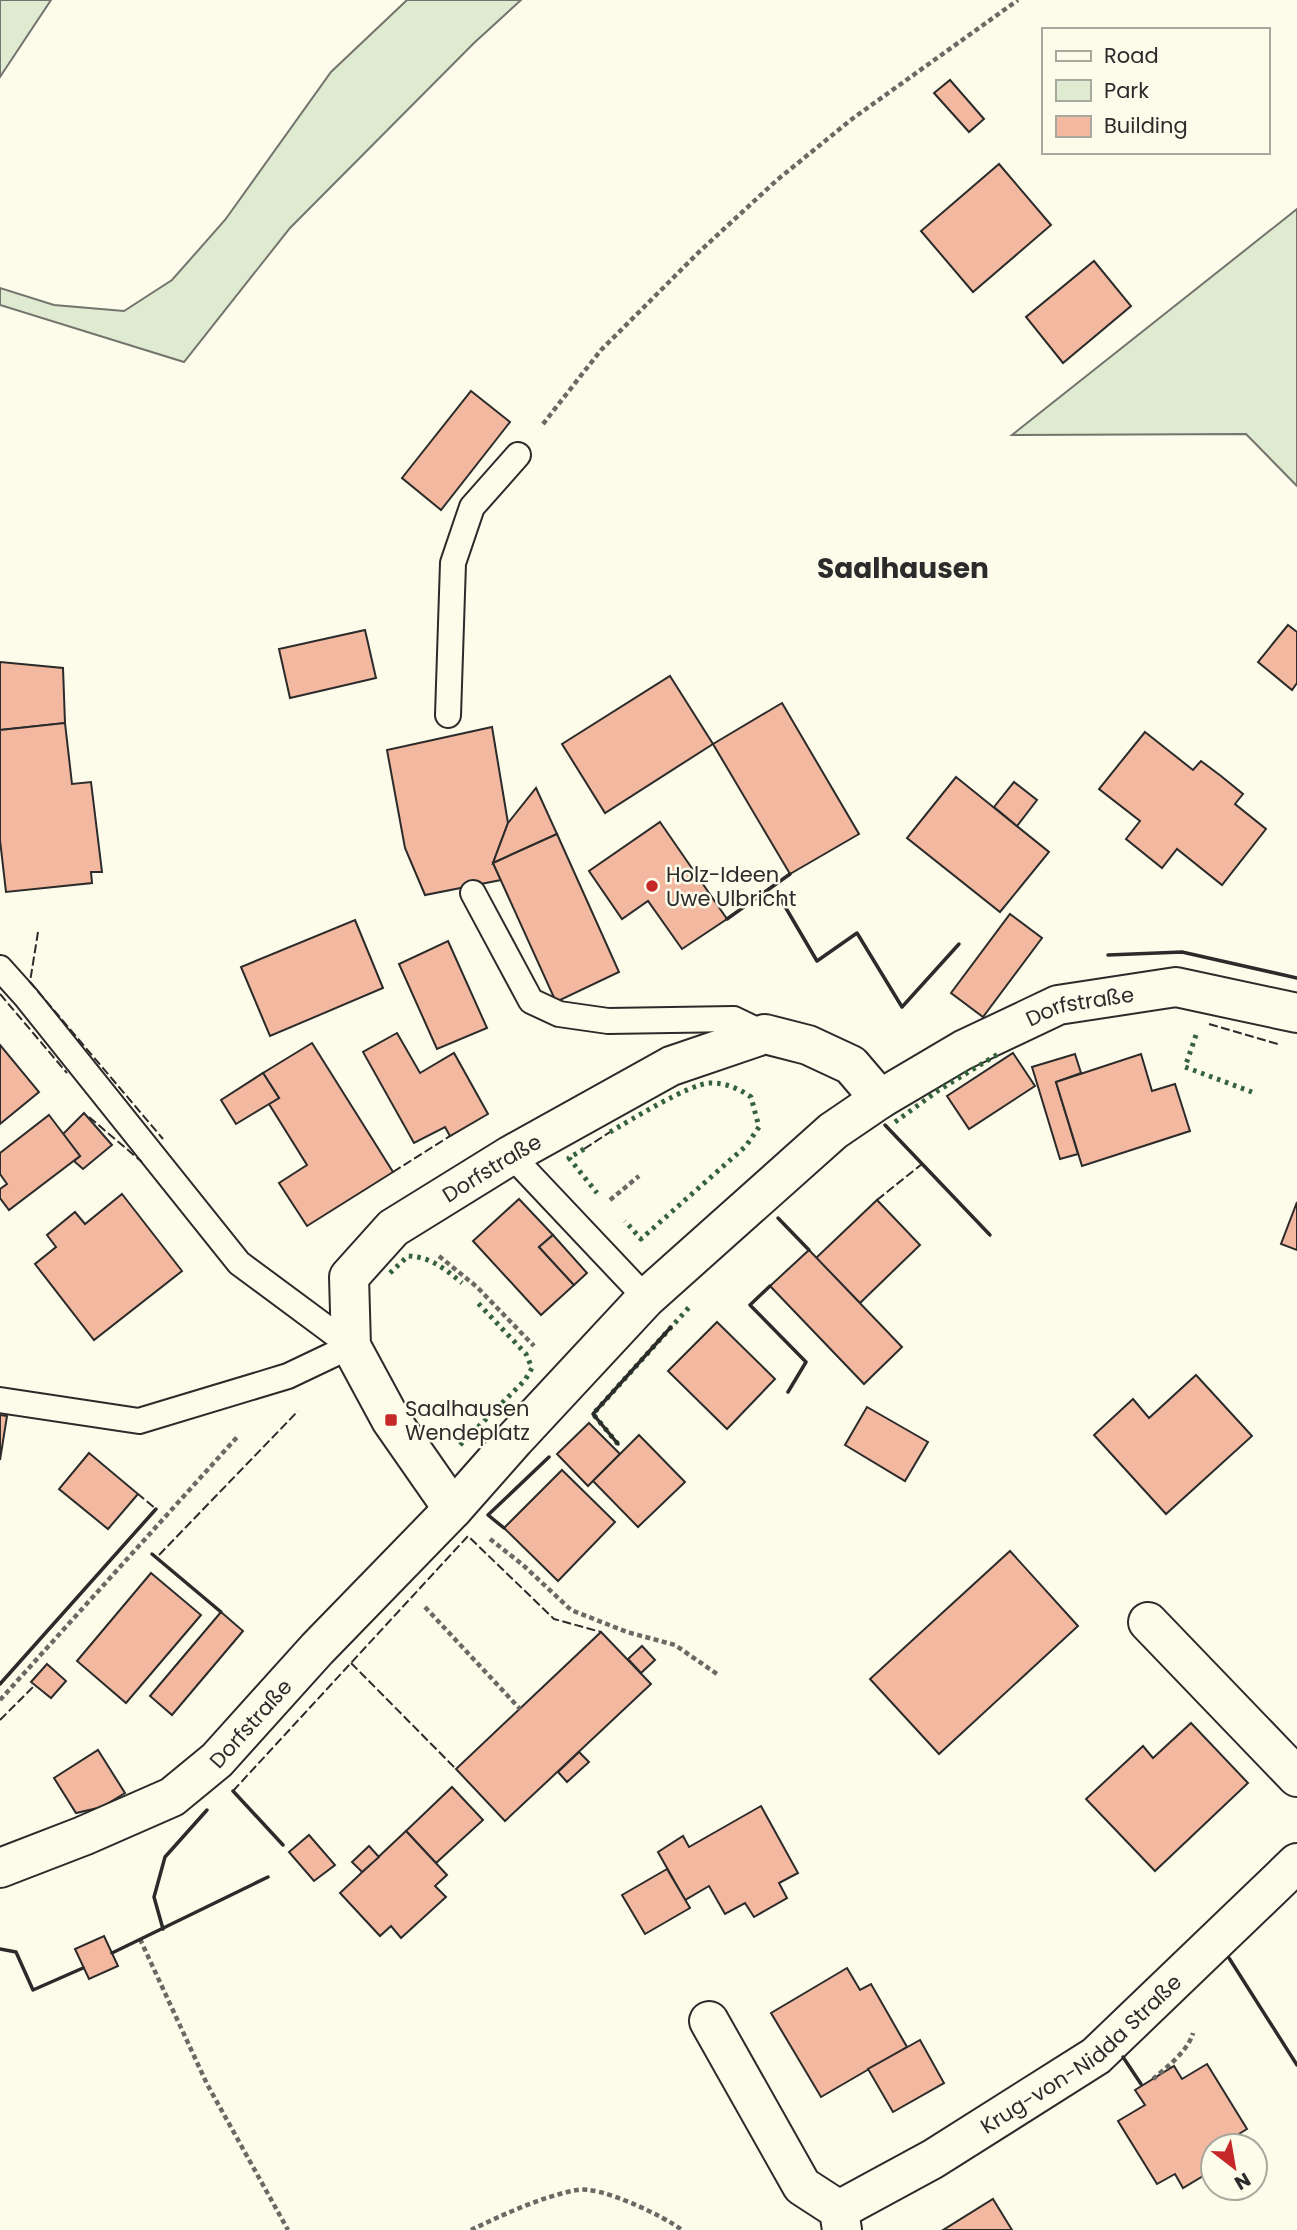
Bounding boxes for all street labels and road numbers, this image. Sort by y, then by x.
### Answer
street label: Dorfstraße [1021,979,1136,1033]
street label: Dorfstraße [436,1127,546,1209]
street label: Dorfstraße [202,1672,298,1774]
street label: Krug-von-Nidda Straße [975,1967,1188,2140]

